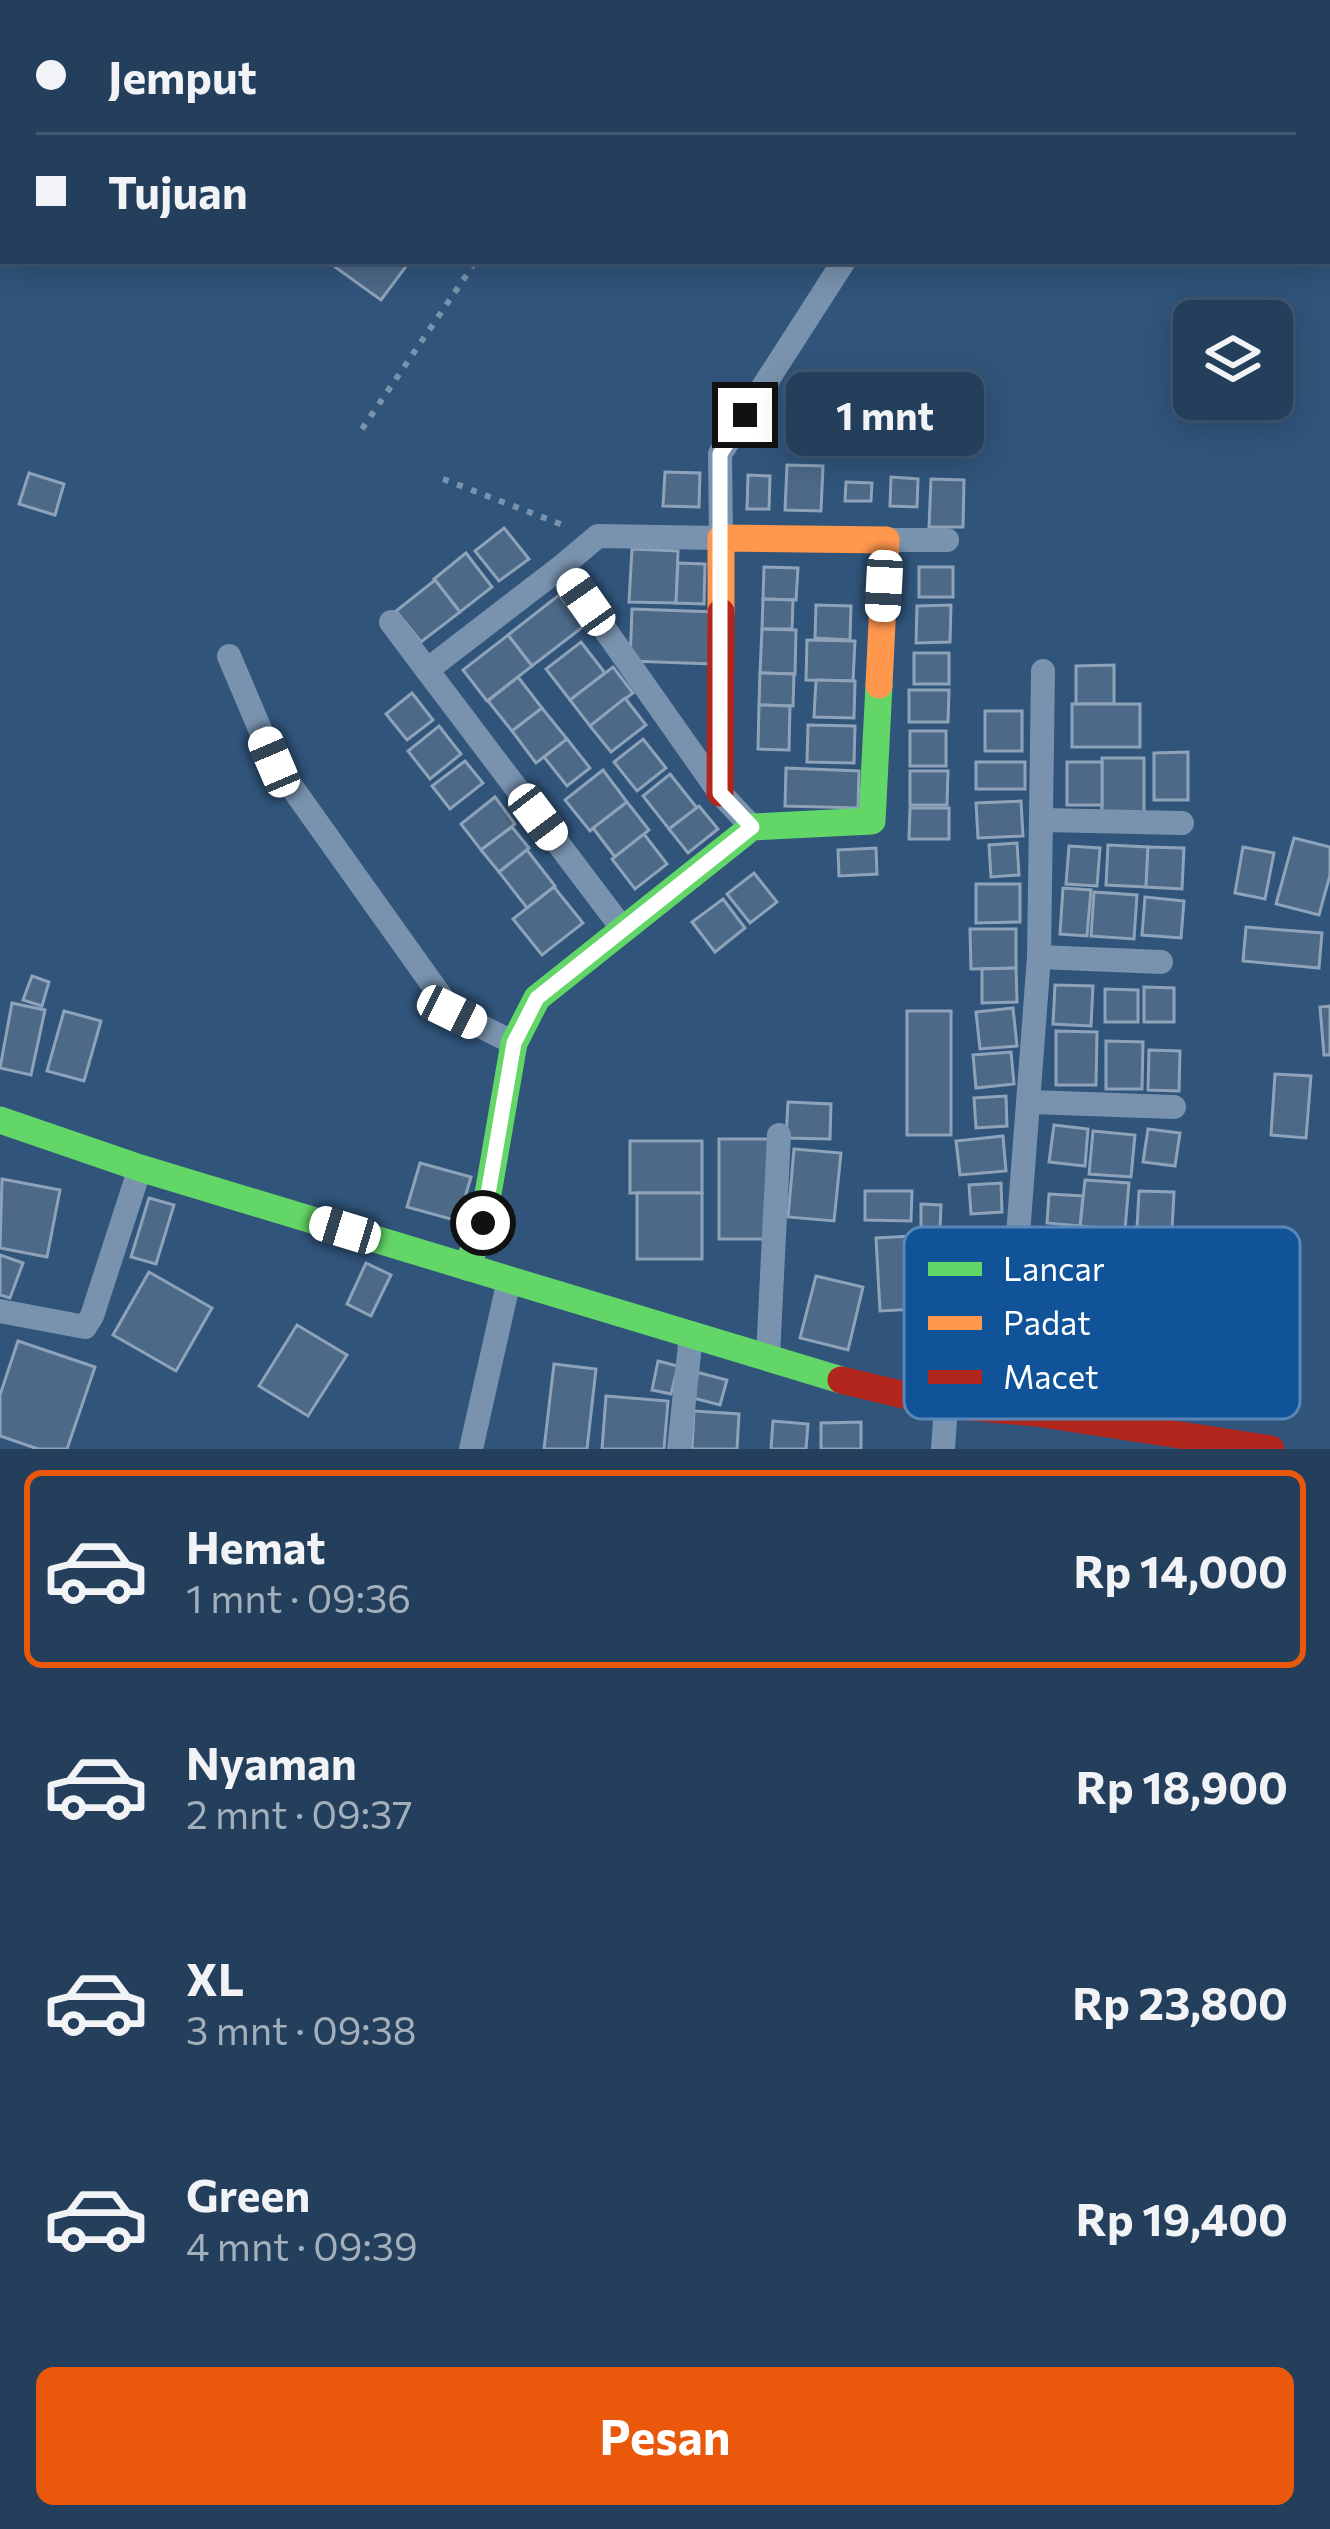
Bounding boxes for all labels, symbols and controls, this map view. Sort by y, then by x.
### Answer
text: Jemput [108,48,257,103]
text: Tujuan [108,163,248,218]
map controls [1173,300,1293,420]
button: layers [1173,300,1293,420]
callout: 1 mnt [787,373,985,457]
route end [718,388,772,442]
text: 1 mnt [836,390,934,438]
car [864,549,904,623]
car [551,562,621,642]
car [243,722,305,802]
car [502,777,574,857]
car [412,980,492,1044]
route start [456,1196,510,1250]
car [305,1202,385,1258]
legend [904,1227,1300,1419]
text: Lancar [1003,1247,1105,1288]
text: Padat [1003,1301,1091,1342]
text: Macet [1003,1355,1099,1396]
icon: car [42,1515,150,1623]
text: Hemat [186,1518,325,1573]
text: Rp 14,000 [1074,1542,1288,1597]
text: 1 mnt · 09:36 [186,1573,411,1621]
icon: car [42,1731,150,1839]
text: Nyaman [186,1734,357,1789]
text: Rp 18,900 [1076,1758,1288,1813]
text: 2 mnt · 09:37 [186,1789,413,1837]
icon: car [42,1947,150,2055]
text: XL [186,1950,244,2005]
text: Rp 23,800 [1072,1974,1288,2029]
text: 3 mnt · 09:38 [186,2005,416,2053]
icon: car [42,2163,150,2271]
text: Green [186,2166,310,2221]
text: Rp 19,400 [1076,2190,1288,2245]
text: 4 mnt · 09:39 [186,2221,418,2269]
button: Pesan [36,2367,1294,2505]

